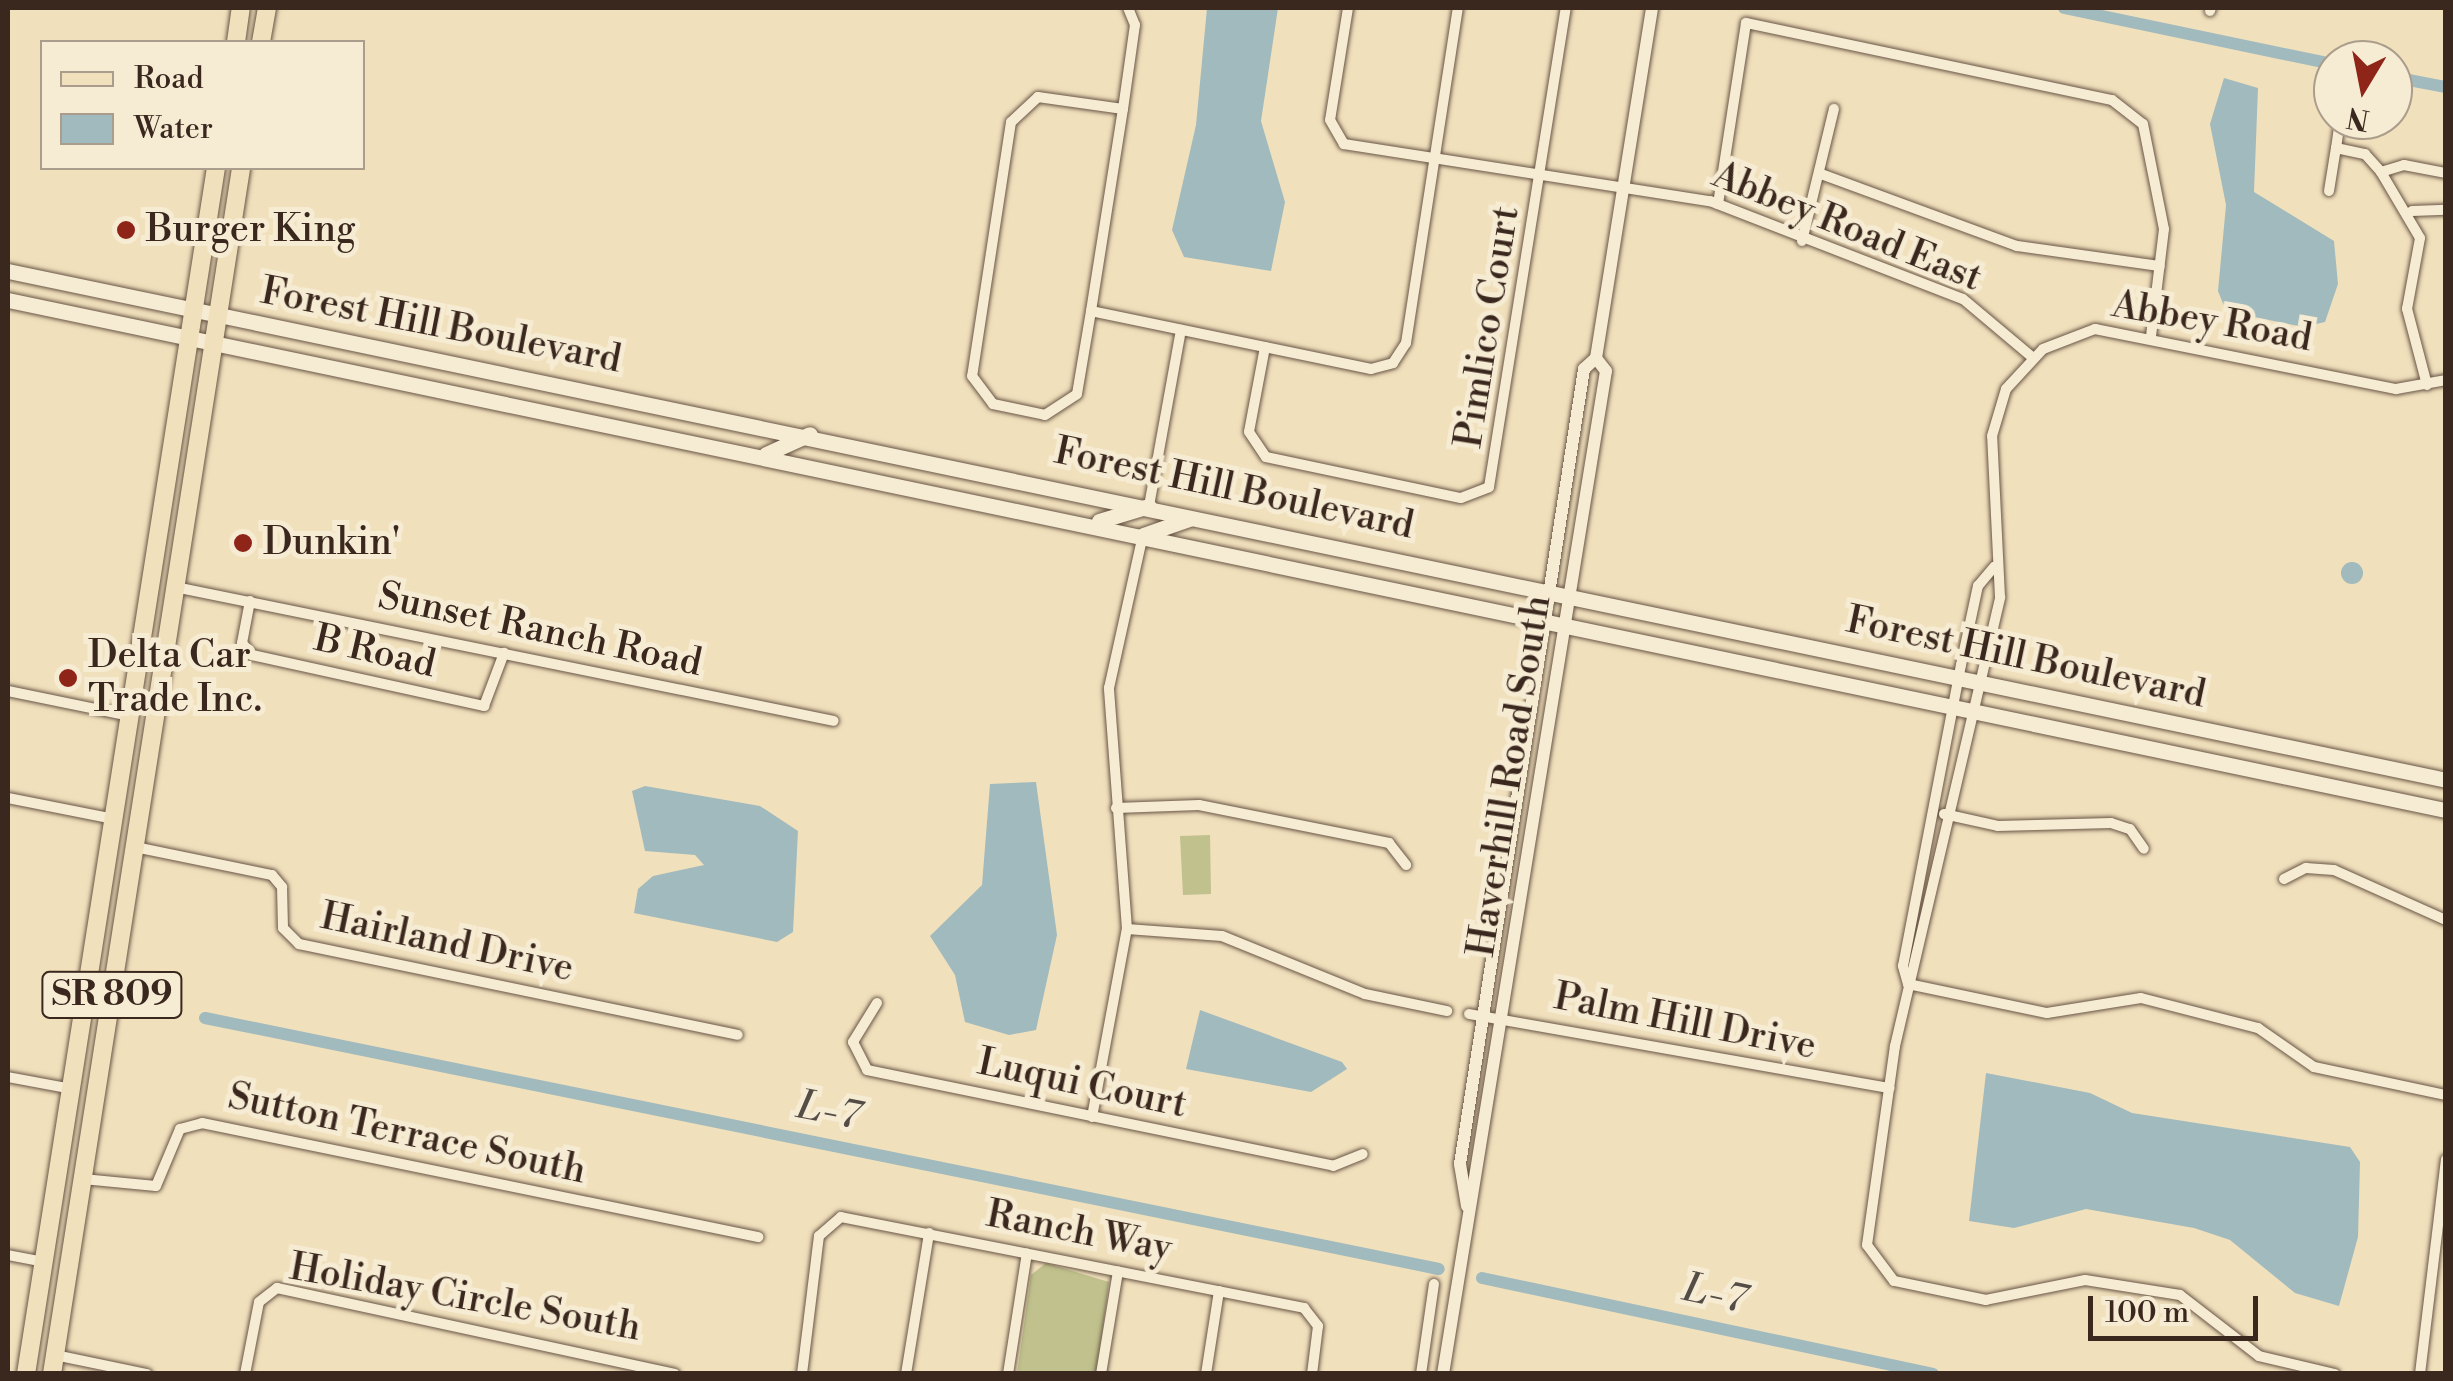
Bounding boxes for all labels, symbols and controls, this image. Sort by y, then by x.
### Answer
legend [40,40,365,170]
north arrow [2313,40,2413,140]
text: Road [134,60,204,98]
text: N [2344,99,2372,137]
text: Water [134,110,213,148]
street label: Abbey Road East [1706,152,1988,302]
street label: Pimlico Court [1446,203,1530,451]
place label: Burger King [146,207,356,253]
marker: Burger King [115,219,137,241]
street label: Forest Hill Boulevard [257,269,625,383]
street label: Abbey Road [2108,282,2316,362]
street label: Forest Hill Boulevard [1050,429,1418,549]
place label: Dunkin' [263,520,400,566]
marker: Dunkin' [232,532,254,554]
street label: Sunset Ranch Road [374,573,706,687]
street label: Haverhill Road South [1459,592,1561,960]
street label: Forest Hill Boulevard [1842,598,2210,718]
street label: B Road [310,616,440,688]
place label: Delta Car Trade Inc. [88,633,262,722]
marker: Delta Car Trade Inc. [57,667,79,689]
street label: Hairland Drive [316,894,578,992]
road number: SR 809 [39,965,184,1025]
street label: Palm Hill Drive [1550,974,1820,1070]
street label: Luqui Court [973,1040,1191,1128]
street label: Sutton Terrace South [224,1074,590,1194]
water label: L-7 [793,1082,863,1140]
street label: Ranch Way [982,1192,1176,1272]
street label: Holiday Circle South [286,1245,644,1351]
water label: L-7 [1679,1264,1749,1324]
scale bar [2093,1276,2263,1338]
text: 100 m [2105,1294,2189,1332]

